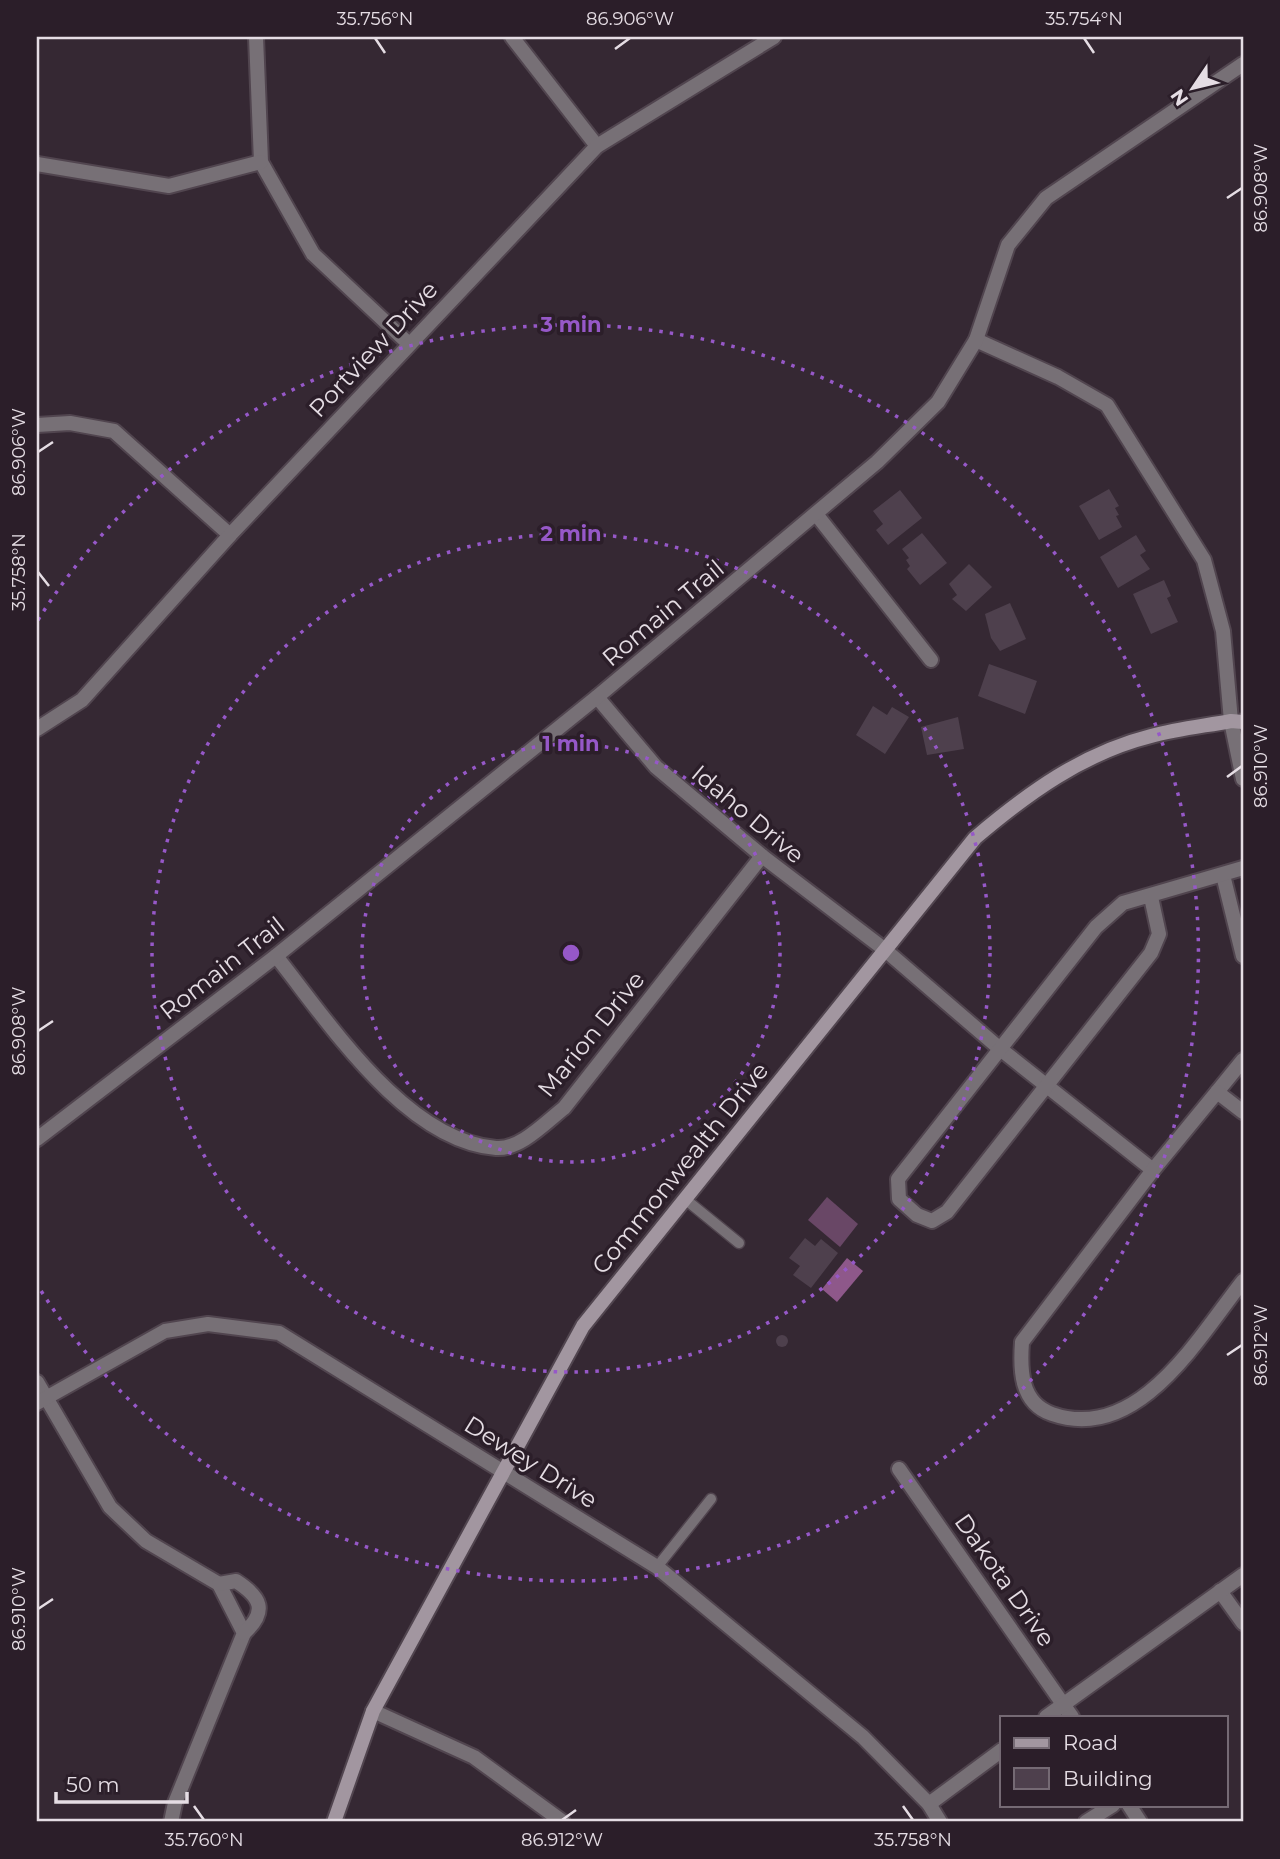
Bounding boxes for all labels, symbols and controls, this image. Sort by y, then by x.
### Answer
text: 35.756°N [337,8,413,30]
text: 86.906°W [586,8,674,30]
text: 35.754°N [1045,8,1123,30]
north arrow [1158,52,1228,122]
text: N [1166,85,1193,110]
text: 86.908°W [1250,144,1272,232]
street label: Portview Drive [303,275,443,423]
text: 3 min [539,312,602,337]
text: 86.906°W [8,408,30,496]
text: 2 min [540,521,602,546]
text: 35.758°N [8,533,30,611]
street label: Romain Trail [596,554,730,672]
text: 86.910°W [1250,724,1272,808]
text: 1 min [542,731,600,756]
street label: Idaho Drive [686,759,810,869]
street label: Romain Trail [154,910,290,1026]
centre of rings [559,941,583,965]
street label: Marion Drive [531,965,651,1103]
text: 86.908°W [8,987,30,1075]
street label: Commonwealth Drive [586,1056,774,1280]
text: 86.912°W [1250,1304,1272,1386]
street label: Dewey Drive [459,1410,603,1514]
street label: Dakota Drive [949,1508,1061,1652]
text: 86.910°W [8,1567,30,1651]
legend [1000,1716,1228,1806]
text: Road [1063,1730,1118,1755]
scale bar [56,1761,187,1805]
text: Building [1063,1766,1153,1791]
text: 50 m [66,1772,120,1797]
text: 35.760°N [164,1829,244,1851]
text: 86.912°W [521,1829,603,1851]
text: 35.758°N [874,1829,952,1851]

